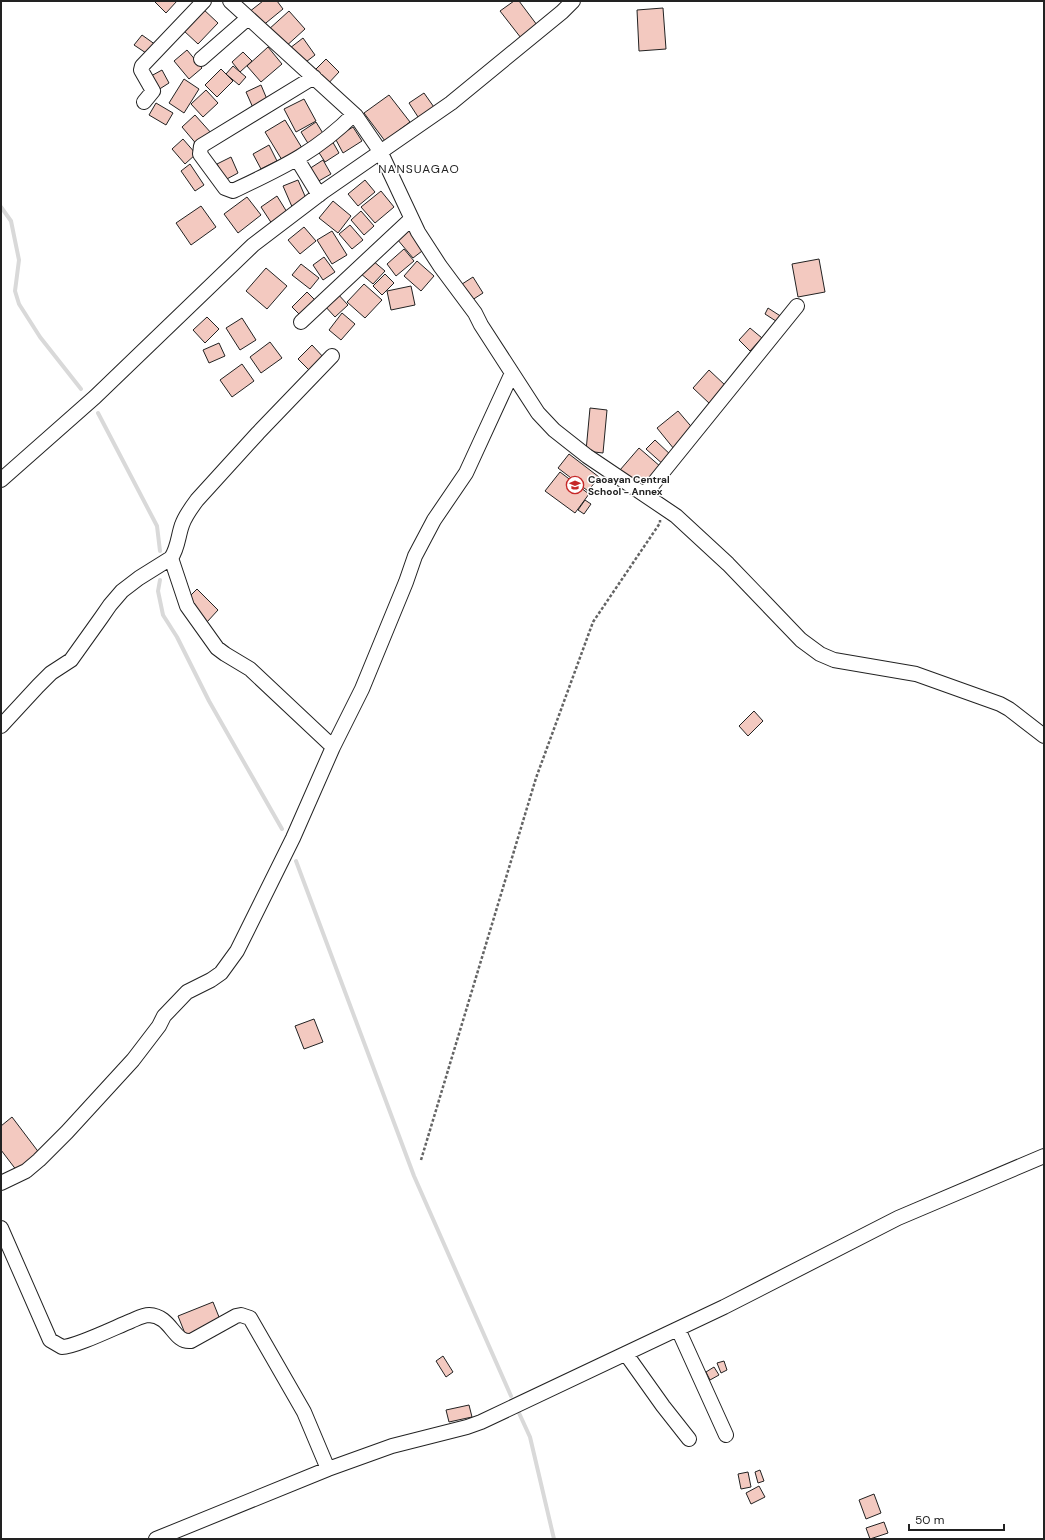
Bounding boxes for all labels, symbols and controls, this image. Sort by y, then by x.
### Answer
district label: NANSUAGAO [378,161,460,177]
place label: Caoayan Central School - Annex [588,473,670,498]
school or university icon: Caoayan Central School - Annex [565,475,585,495]
scale bar [909,1506,1004,1532]
text: 50 m [915,1512,944,1528]

